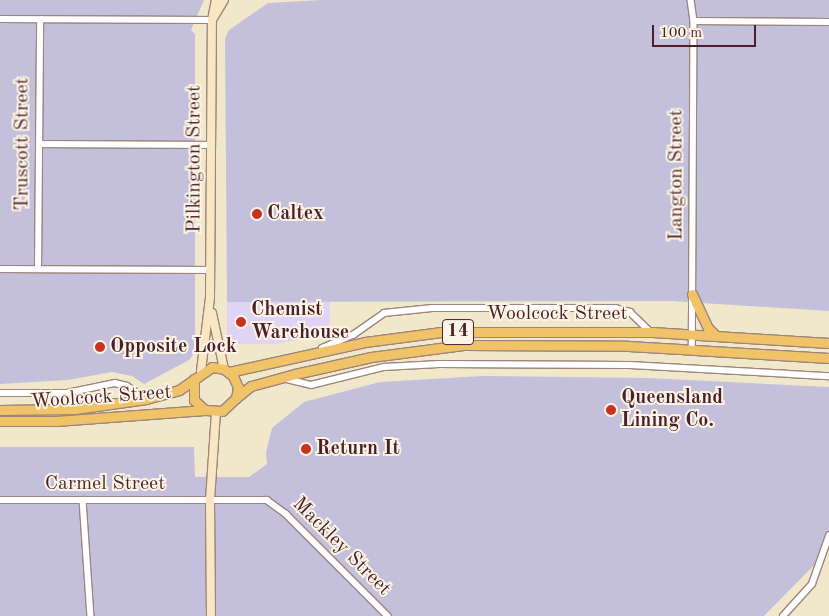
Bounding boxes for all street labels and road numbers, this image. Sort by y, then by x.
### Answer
street label: Truscott Street [11,77,35,211]
street label: Pilkington Street [183,85,207,233]
street label: Langton Street [665,109,689,241]
street label: Woolcock Street [486,302,628,326]
road number: 14 [442,316,474,348]
street label: Woolcock Street [30,381,172,415]
street label: Carmel Street [45,472,165,496]
street label: Mackley Street [287,493,395,601]

